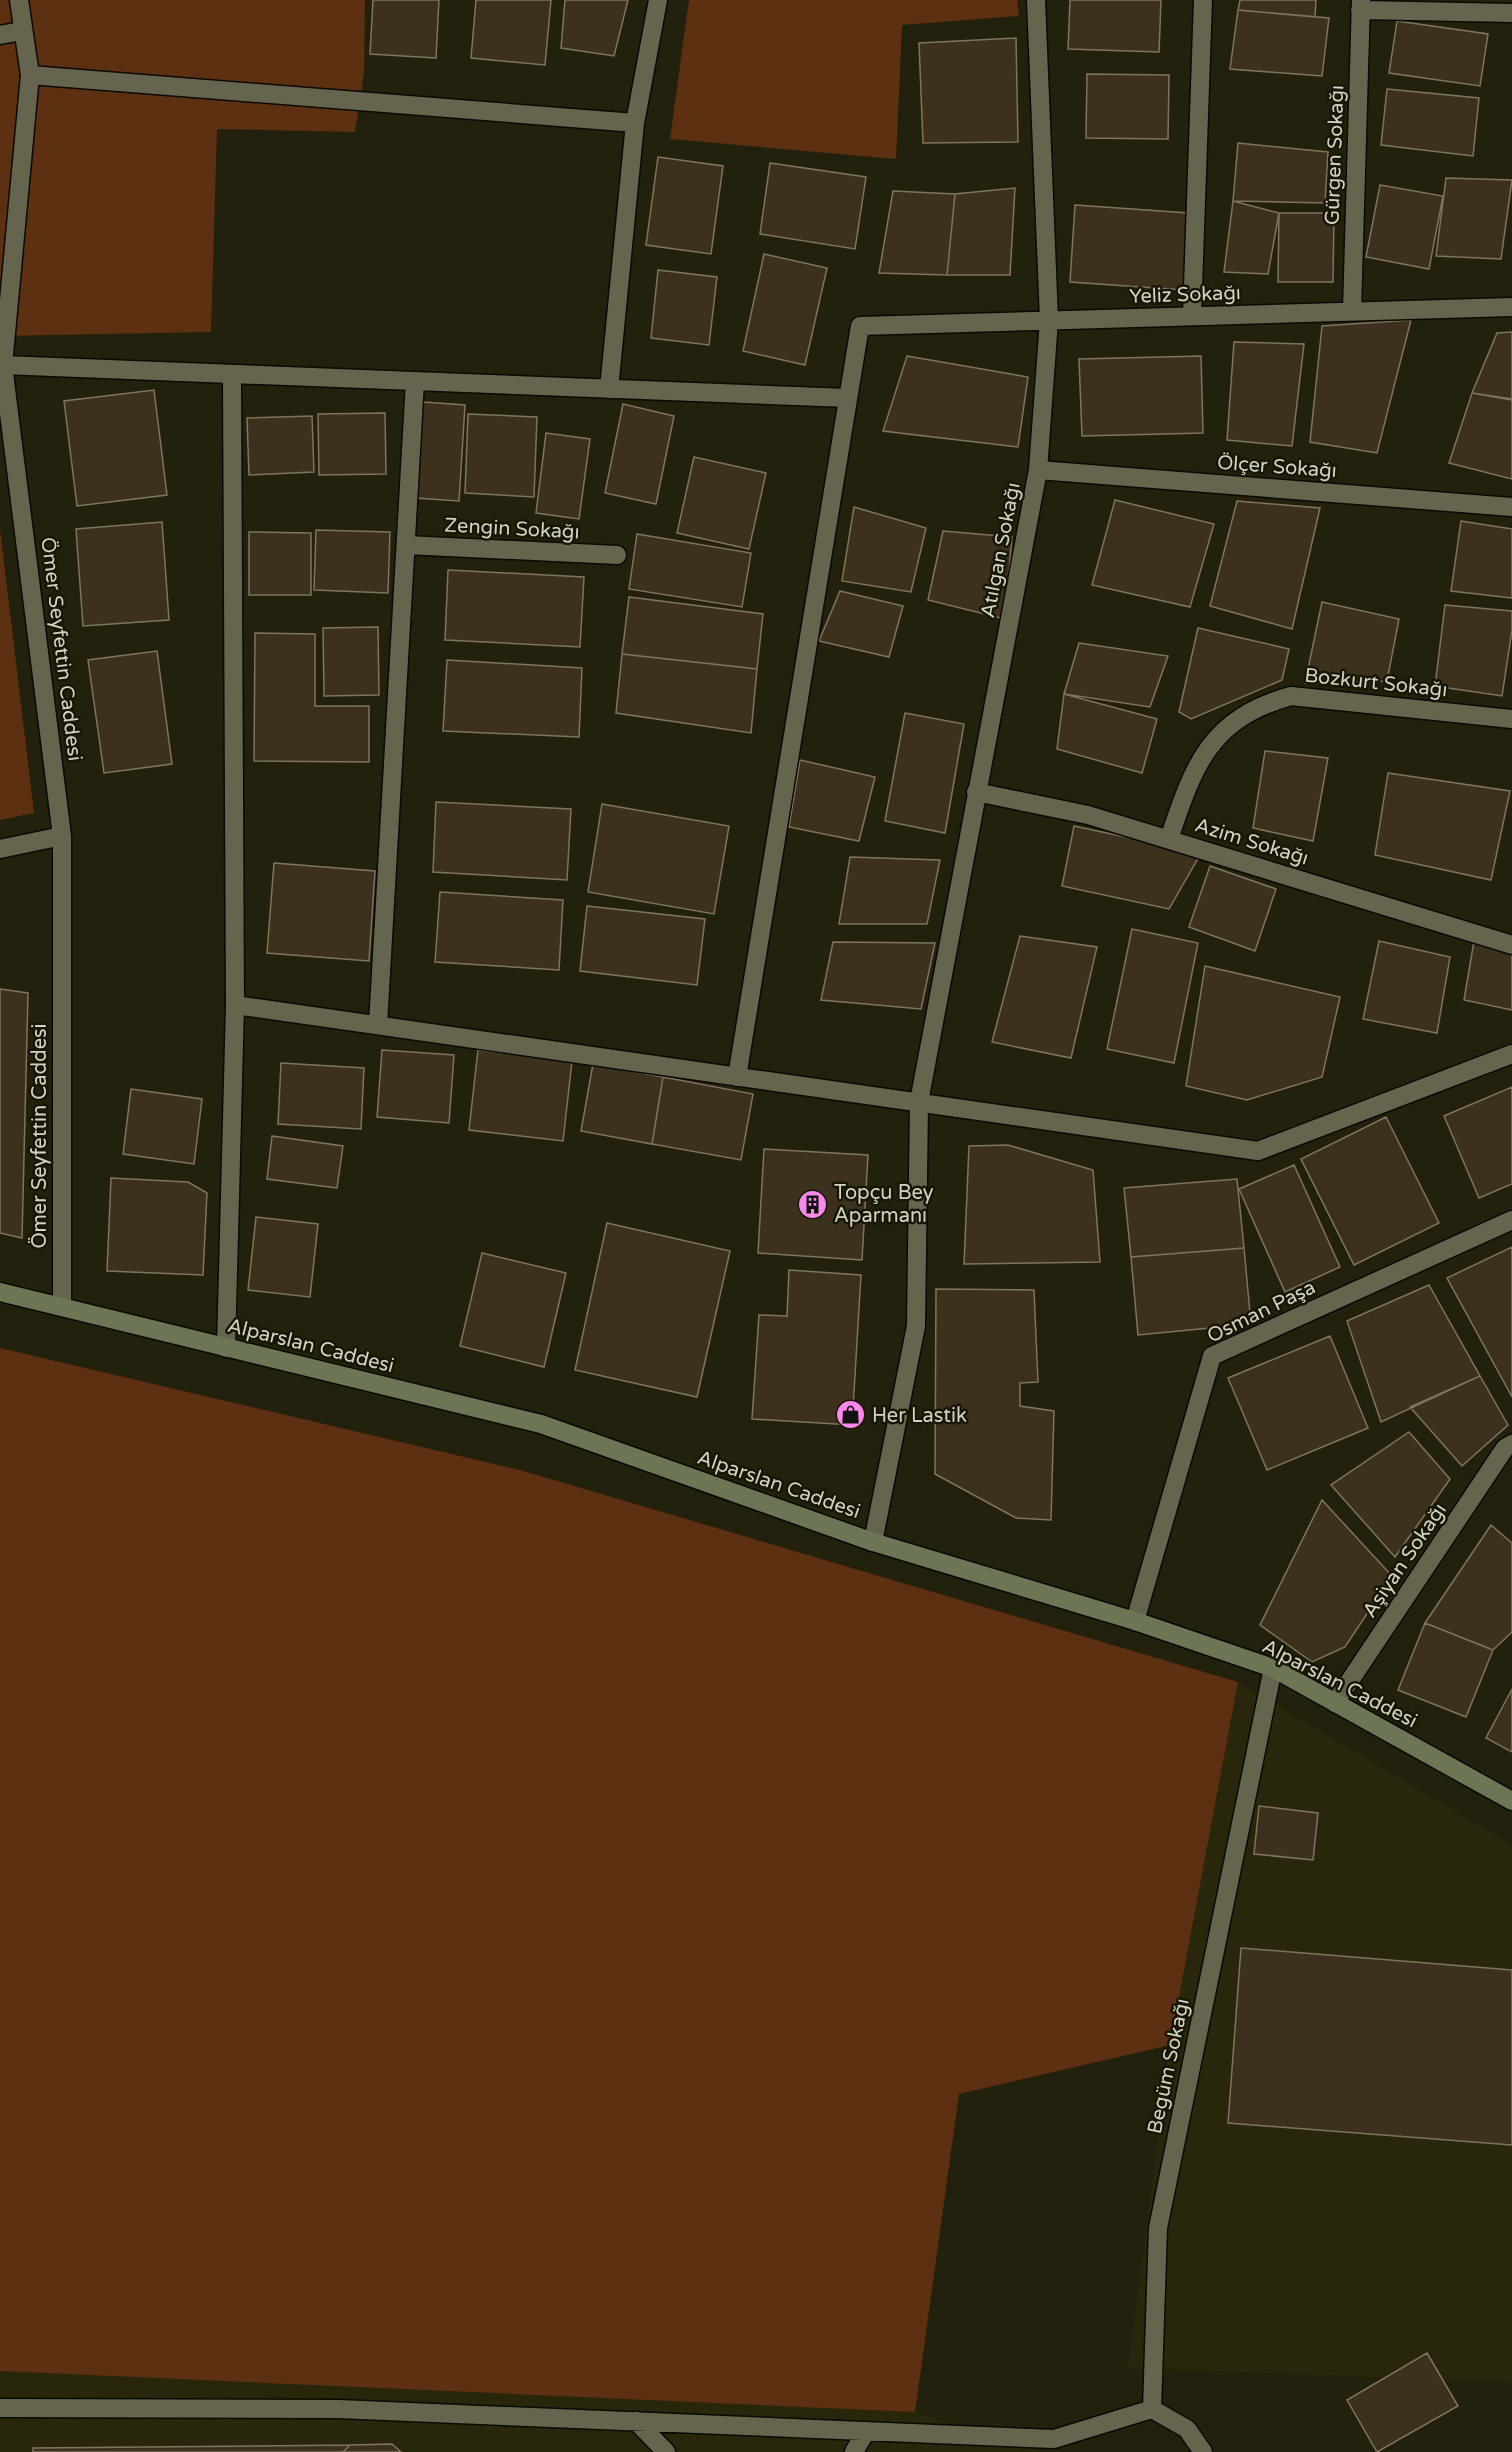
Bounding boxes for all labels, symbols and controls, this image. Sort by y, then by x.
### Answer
street label: Gürgen Sokağı [1321,85,1349,225]
street label: Yeliz Sokağı [1129,281,1241,309]
street label: Ölçer Sokağı [1216,450,1338,483]
street label: Atılgan Sokağı [976,480,1026,620]
street label: Zengin Sokağı [444,513,580,545]
street label: Ömer Seyfettin Caddesi [35,536,88,762]
street label: Bozkurt Sokağı [1303,664,1448,702]
street label: Azim Sokağı [1192,813,1311,871]
street label: Ömer Seyfettin Caddesi [27,1023,52,1249]
place label: Topçu Bey Aparmanı [834,1181,934,1228]
building icon: Topçu Bey Aparmanı [797,1188,829,1220]
street label: Osman Paşa [1203,1275,1320,1348]
street label: Alparslan Caddesi [225,1314,397,1378]
shop icon: Her Lastik [835,1399,867,1431]
place label: Her Lastik [872,1404,967,1428]
street label: Alparslan Caddesi [694,1446,863,1524]
street label: Aşiyan Sokağı [1358,1499,1452,1622]
street label: Alparslan Caddesi [1258,1634,1421,1733]
street label: Begüm Sokağı [1143,1996,1195,2136]

